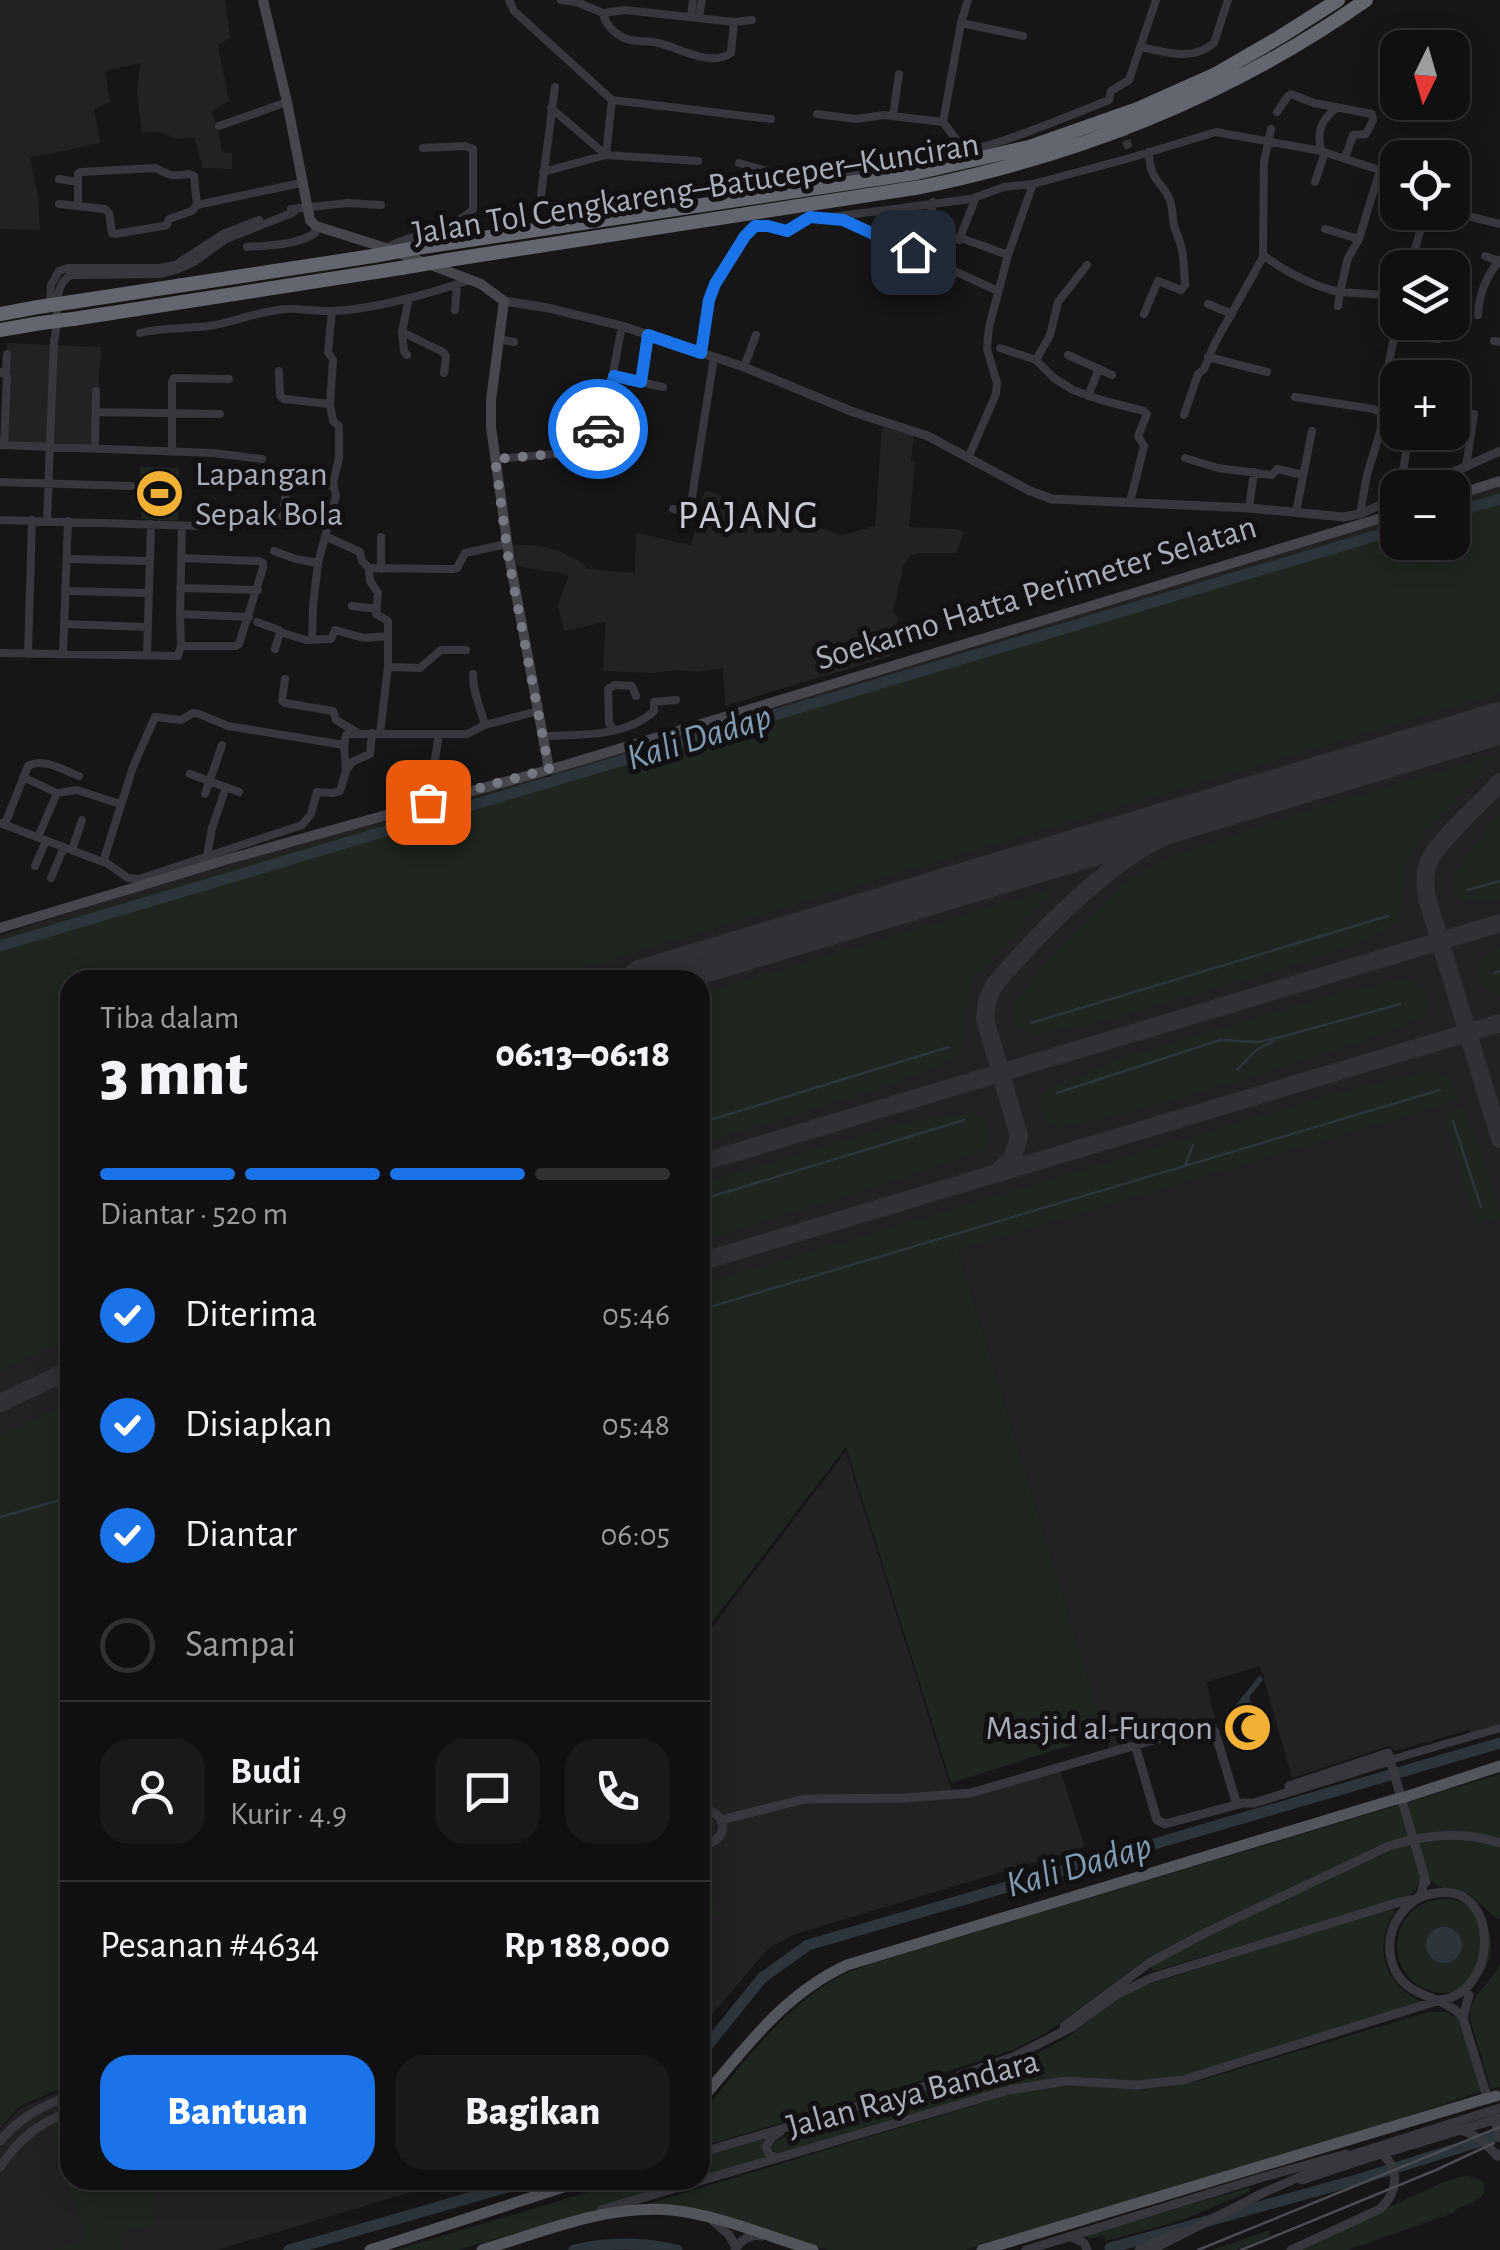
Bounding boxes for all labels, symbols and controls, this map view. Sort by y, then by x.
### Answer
north arrow [1380,30,1470,120]
map controls [1380,30,1470,560]
street label: Jalan Tol Cengkareng–Batuceper–Kunciran [410,127,982,251]
button: locate [1380,140,1470,230]
pin [871,210,956,295]
icon: home [886,225,941,280]
button: layers [1380,250,1470,340]
button: + [1380,360,1470,450]
courier [548,379,648,479]
icon: car [571,402,626,457]
place label: Lapangan Sepak Bola [195,457,343,532]
sports icon: Lapangan Sepak Bola [134,468,186,520]
button: − [1380,470,1470,560]
district label: PAJANG [677,496,821,536]
street label: Soekarno Hatta Perimeter Selatan [812,509,1260,677]
water label: Kali Dadap [622,698,776,778]
pin [386,760,471,845]
icon: bag [401,775,456,830]
text: Tiba dalam [100,1002,239,1034]
text: 06:13–06:18 [495,1036,670,1074]
text: 3 mnt [100,1042,248,1107]
text: Diantar · 520 m [100,1198,288,1230]
icon: check [100,1288,155,1343]
text: Diterima [185,1296,317,1334]
text: 05:46 [602,1299,670,1331]
icon: check [100,1398,155,1453]
text: Disiapkan [185,1406,332,1444]
text: 05:48 [602,1409,670,1441]
icon: check [100,1508,155,1563]
text: Diantar [185,1516,297,1554]
text: 06:05 [600,1519,670,1551]
text: Sampai [185,1626,296,1664]
mosque icon: Masjid al-Furqon [1222,1702,1274,1754]
place label: Masjid al-Furqon [985,1711,1213,1746]
button: person [100,1739,205,1844]
button: chat [435,1739,540,1844]
button: phone [565,1739,670,1844]
text: Budi [230,1753,302,1791]
text: Kurir · 4.9 [230,1798,347,1830]
water label: Kali Dadap [1002,1827,1156,1905]
text: Pesanan #4634 [100,1927,319,1965]
text: Rp 188,000 [504,1927,670,1965]
street label: Jalan Raya Bandara [783,2044,1043,2144]
button: Bantuan [100,2055,375,2170]
button: Bagikan [395,2055,670,2170]

